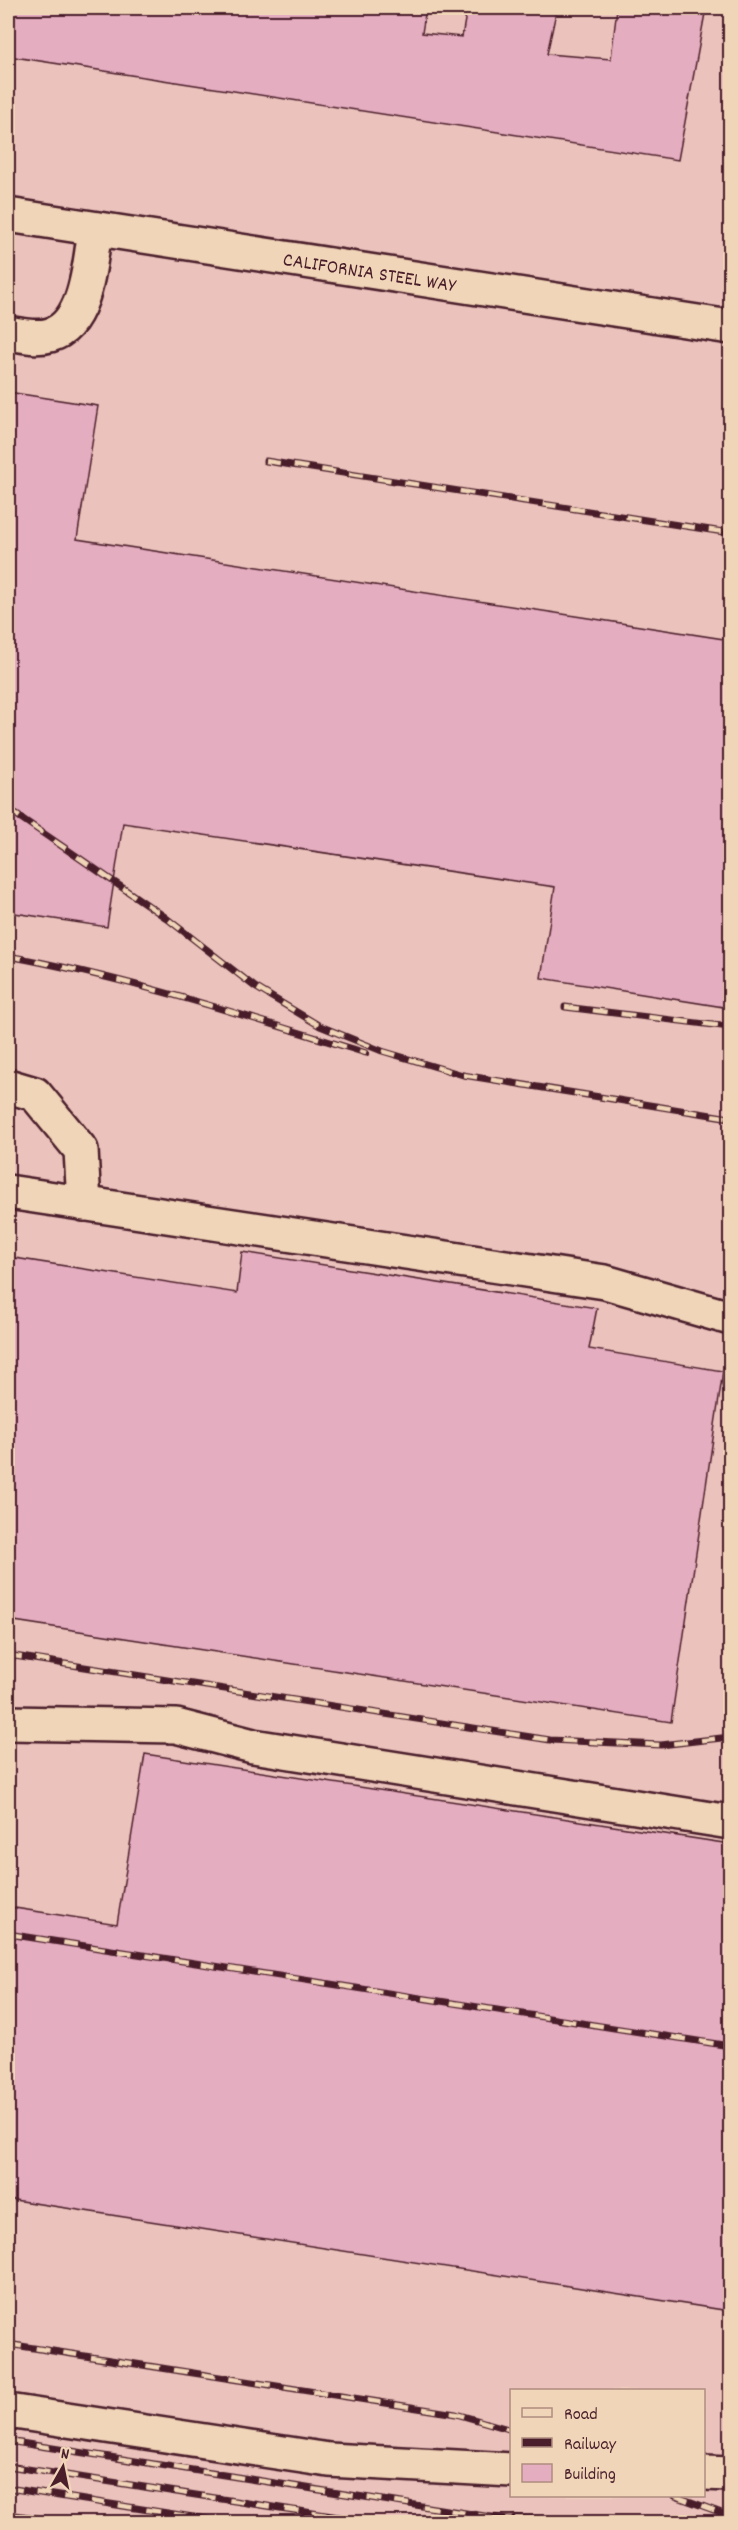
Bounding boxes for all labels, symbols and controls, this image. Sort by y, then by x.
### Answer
street label: CALIFORNIA STEEL WAY [281,247,458,301]
legend [510,2389,705,2497]
text: Road [564,2403,598,2428]
text: Railway [564,2433,617,2458]
north arrow [33,2437,93,2497]
text: N [59,2443,71,2467]
text: Building [564,2463,616,2488]

